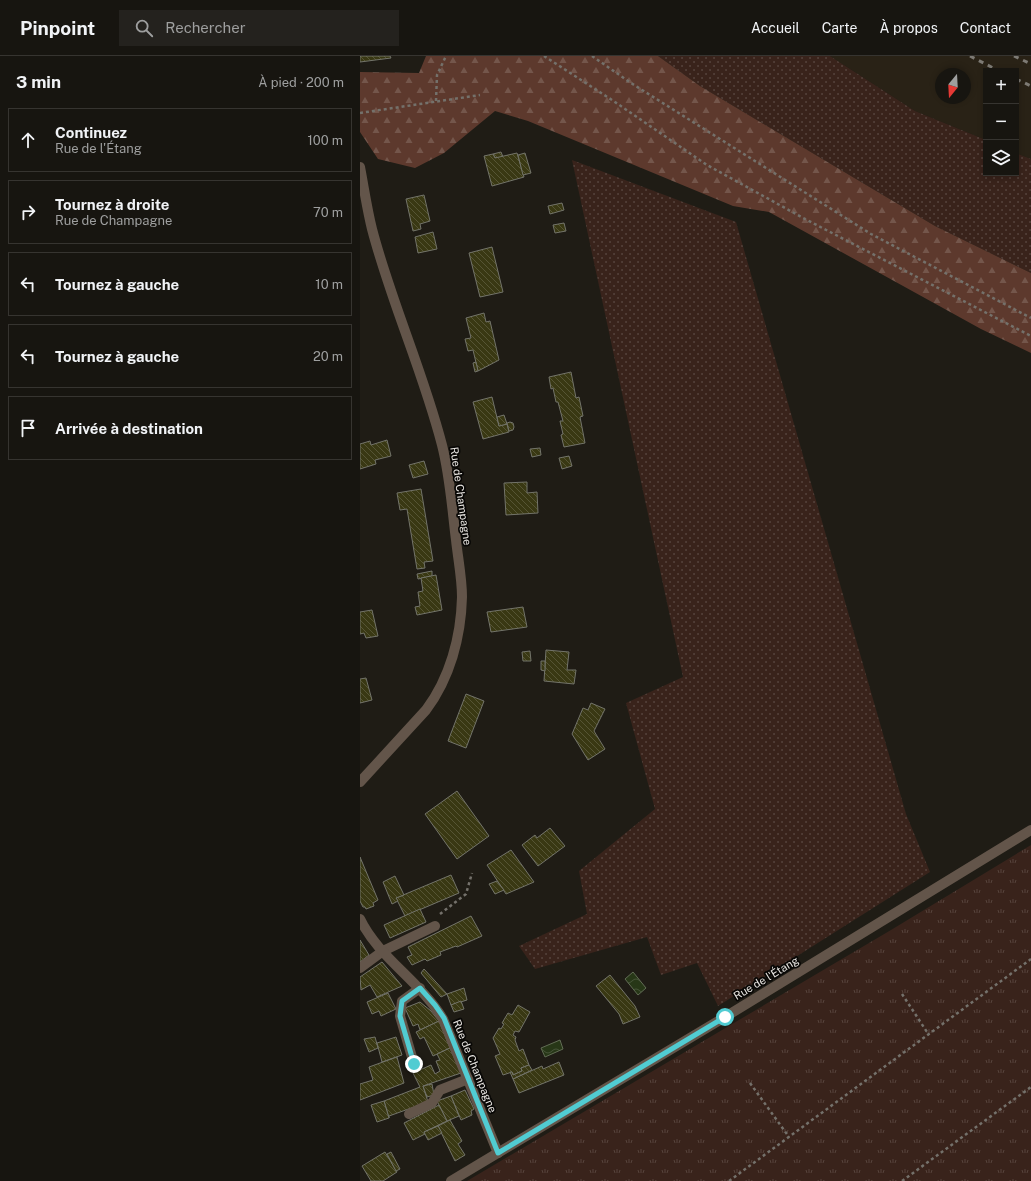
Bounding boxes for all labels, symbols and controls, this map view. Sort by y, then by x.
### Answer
search box [119,10,399,46]
text: Pinpoint [20,17,95,39]
icon: search [133,17,155,39]
text: Rechercher [165,19,246,36]
text: Accueil [751,20,800,36]
text: Carte [822,20,858,36]
text: À propos [880,20,938,36]
text: Contact [960,20,1011,36]
north arrow [935,68,971,104]
map controls [983,68,1019,176]
button: + [983,68,1019,104]
text: 3 min [16,72,61,92]
text: À pied · 200 m [258,75,344,90]
button: − [983,104,1019,140]
text: Continuez [55,124,127,141]
icon: ahead [17,129,39,151]
text: 100 m [307,133,343,148]
button: layers [983,140,1019,176]
text: Rue de l'Étang [55,141,142,156]
text: Tournez à droite [55,196,169,213]
icon: right [17,201,39,223]
text: 70 m [313,205,343,220]
text: Rue de Champagne [55,213,172,228]
icon: left [17,273,39,295]
text: Tournez à gauche [55,276,179,293]
text: 10 m [315,277,343,292]
icon: left [17,345,39,367]
text: Tournez à gauche [55,348,179,365]
text: 20 m [313,349,343,364]
icon: arrive [17,417,39,439]
text: Arrivée à destination [55,420,203,437]
street label: Rue de Champagne [448,446,474,546]
street label: Rue de l'Étang [731,953,801,1002]
route start [716,1008,734,1026]
street label: Rue de Champagne [451,1018,499,1114]
route end [405,1055,423,1073]

